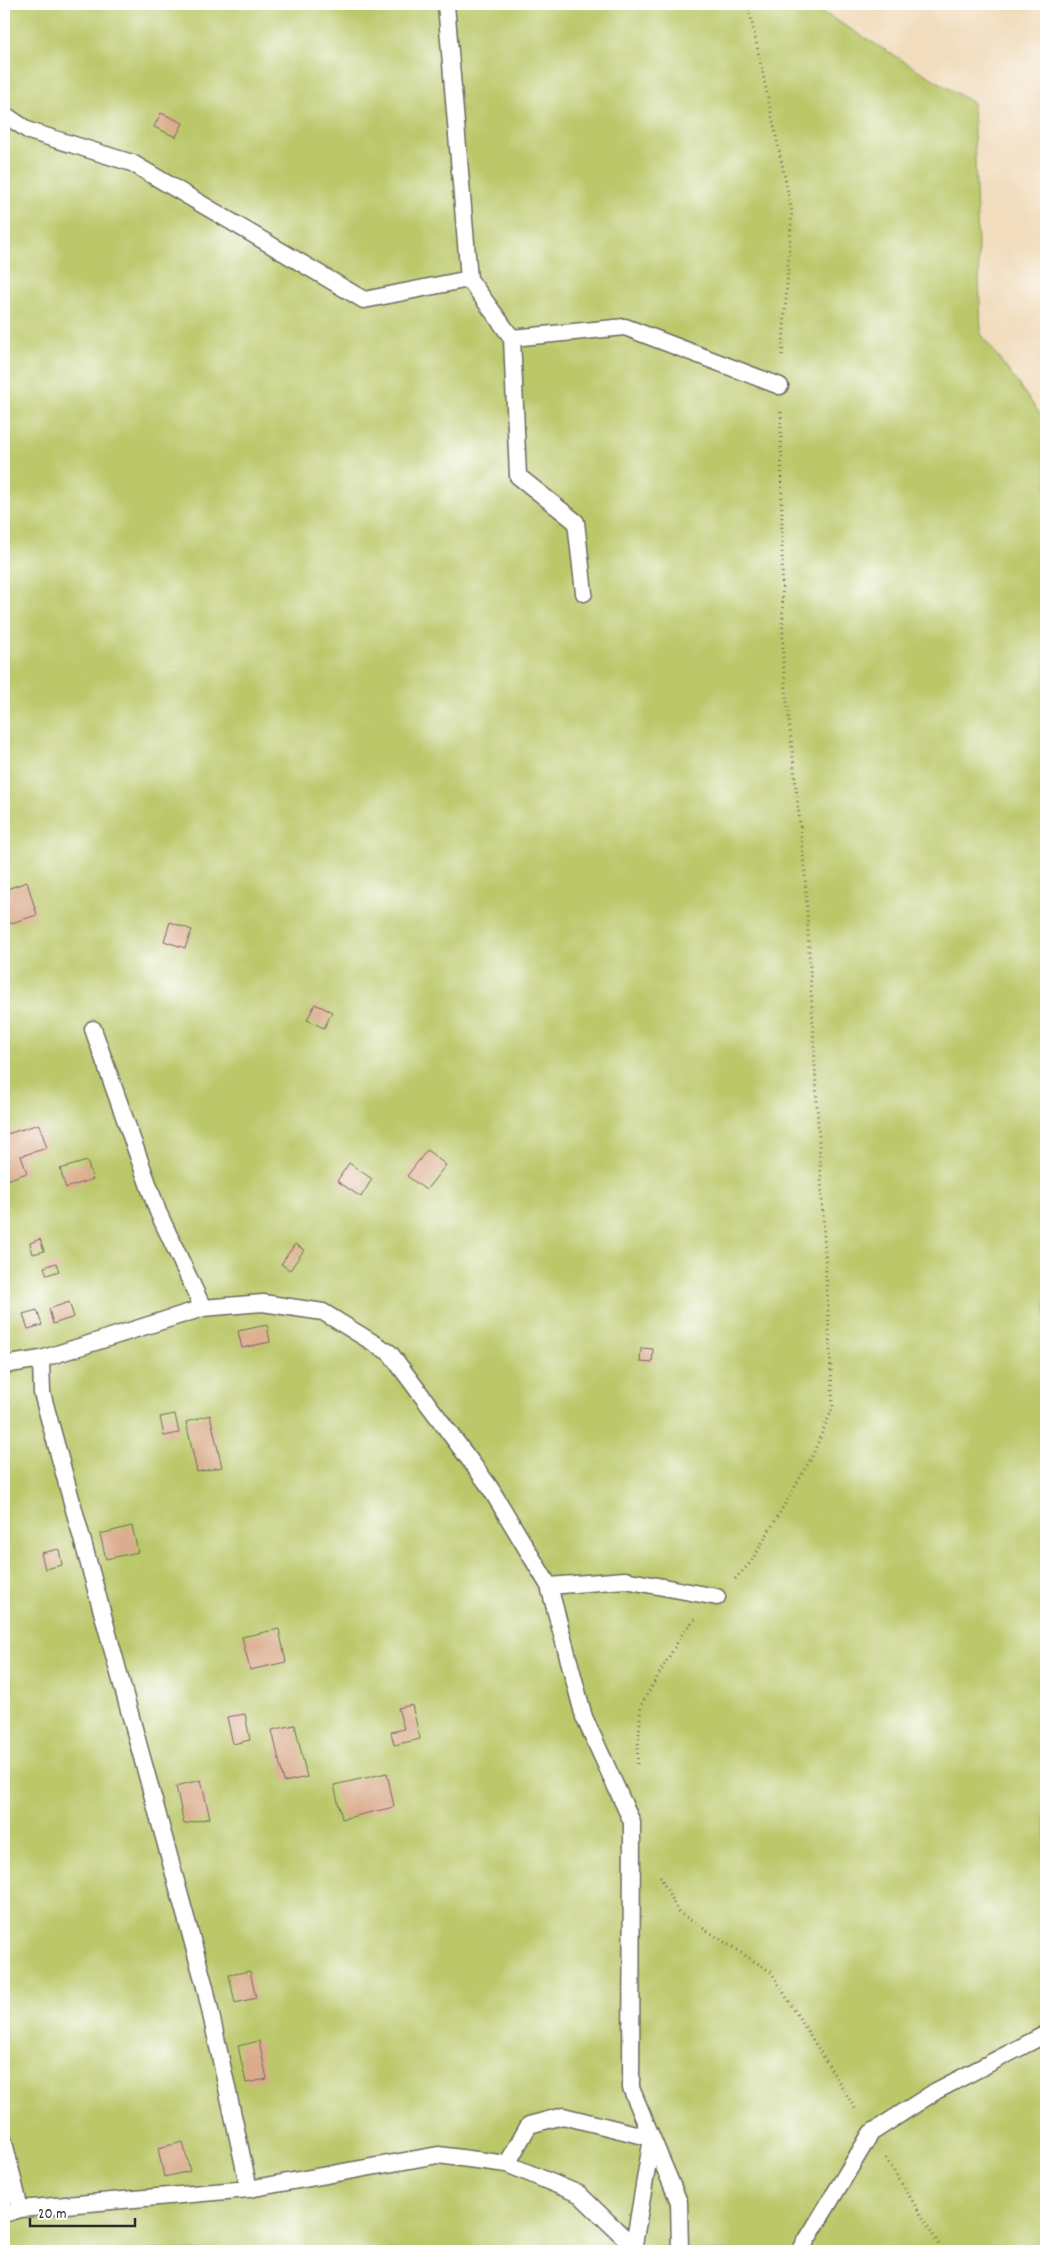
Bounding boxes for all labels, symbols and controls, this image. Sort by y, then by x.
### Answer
scale bar [30,2195,135,2227]
text: 20 m [38,2204,66,2226]

